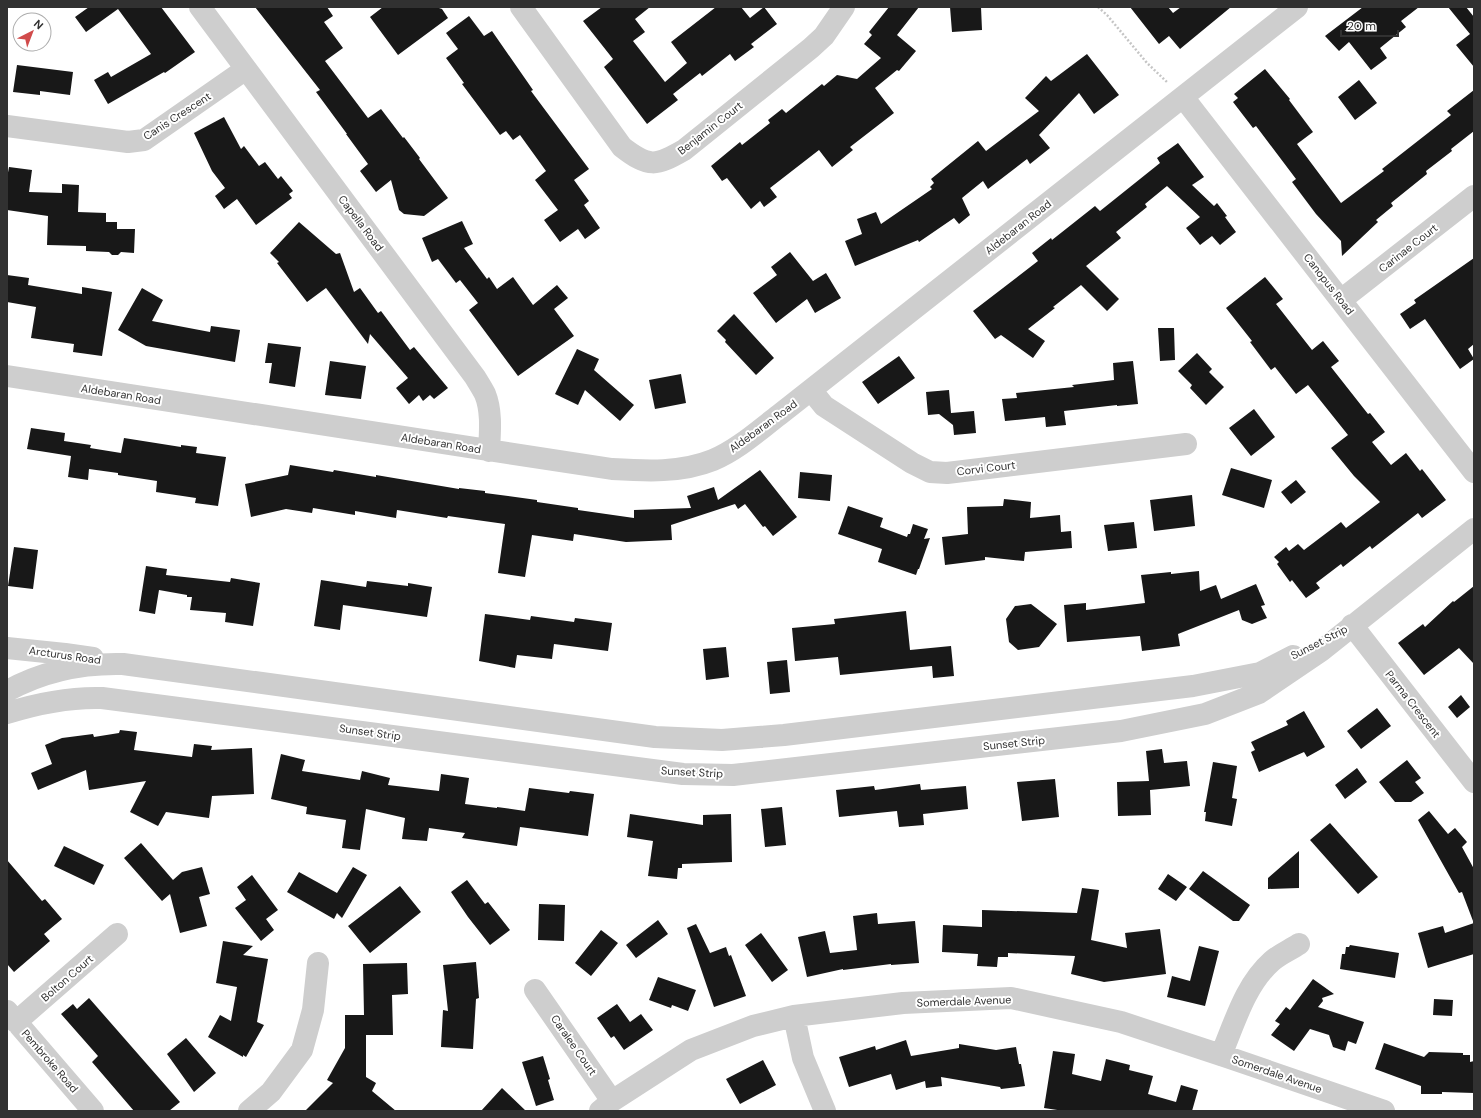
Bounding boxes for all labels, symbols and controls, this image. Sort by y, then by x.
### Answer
north arrow [12,12,52,52]
scale bar [1341,12,1398,38]
text: N [31,17,46,32]
text: 20 m [1347,18,1376,34]
street label: Canis Crescent [140,89,214,143]
street label: Benjamin Court [675,98,745,158]
street label: Capella Road [335,192,387,254]
street label: Aldebaran Road [982,197,1054,257]
street label: Carinae Court [1376,221,1440,275]
street label: Canopus Road [1301,251,1357,318]
street label: Aldebaran Road [80,381,162,407]
street label: Aldebaran Road [726,397,800,455]
street label: Aldebaran Road [400,430,482,456]
street label: Corvi Court [956,457,1016,479]
street label: Sunset Strip [1288,622,1350,662]
street label: Arcturus Road [28,643,102,667]
street label: Parma Crescent [1382,668,1444,740]
street label: Sunset Strip [338,721,402,743]
street label: Sunset Strip [982,733,1046,753]
street label: Sunset Strip [661,763,723,781]
street label: Bolton Court [38,952,96,1004]
street label: Somerdale Avenue [916,992,1012,1010]
street label: Caralee Court [548,1012,600,1078]
street label: Pembroke Road [19,1026,81,1096]
street label: Somerdale Avenue [1230,1052,1324,1096]

